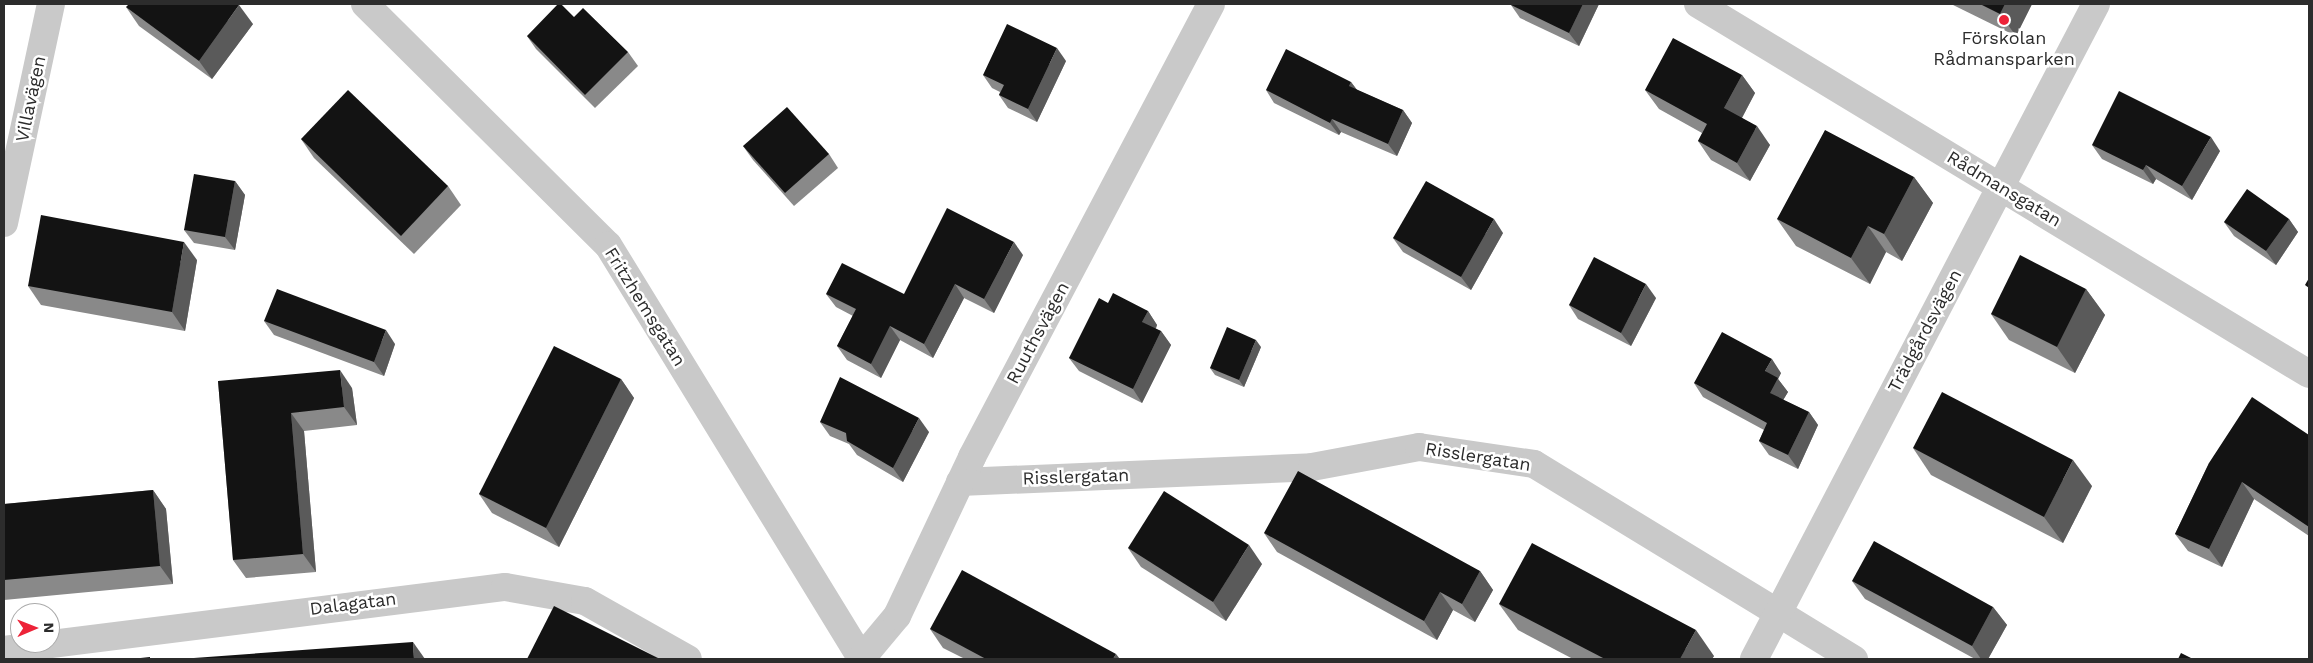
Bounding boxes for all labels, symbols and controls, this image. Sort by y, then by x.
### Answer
marker: Förskolan Rådmansparken [1998,14,2010,26]
place label: Förskolan Rådmansparken [1933,28,2075,70]
street label: Villavägen [11,54,51,144]
street label: Rådmansgatan [1943,146,2065,232]
street label: Fritzhemsgatan [600,244,690,370]
street label: Trädgårdsvägen [1884,266,1966,396]
street label: Ruuthsvägen [1002,278,1074,388]
street label: Risslergatan [1424,438,1532,476]
street label: Risslergatan [1022,464,1130,490]
street label: Dalagatan [308,588,398,620]
north arrow [10,603,60,653]
text: N [41,622,57,633]

